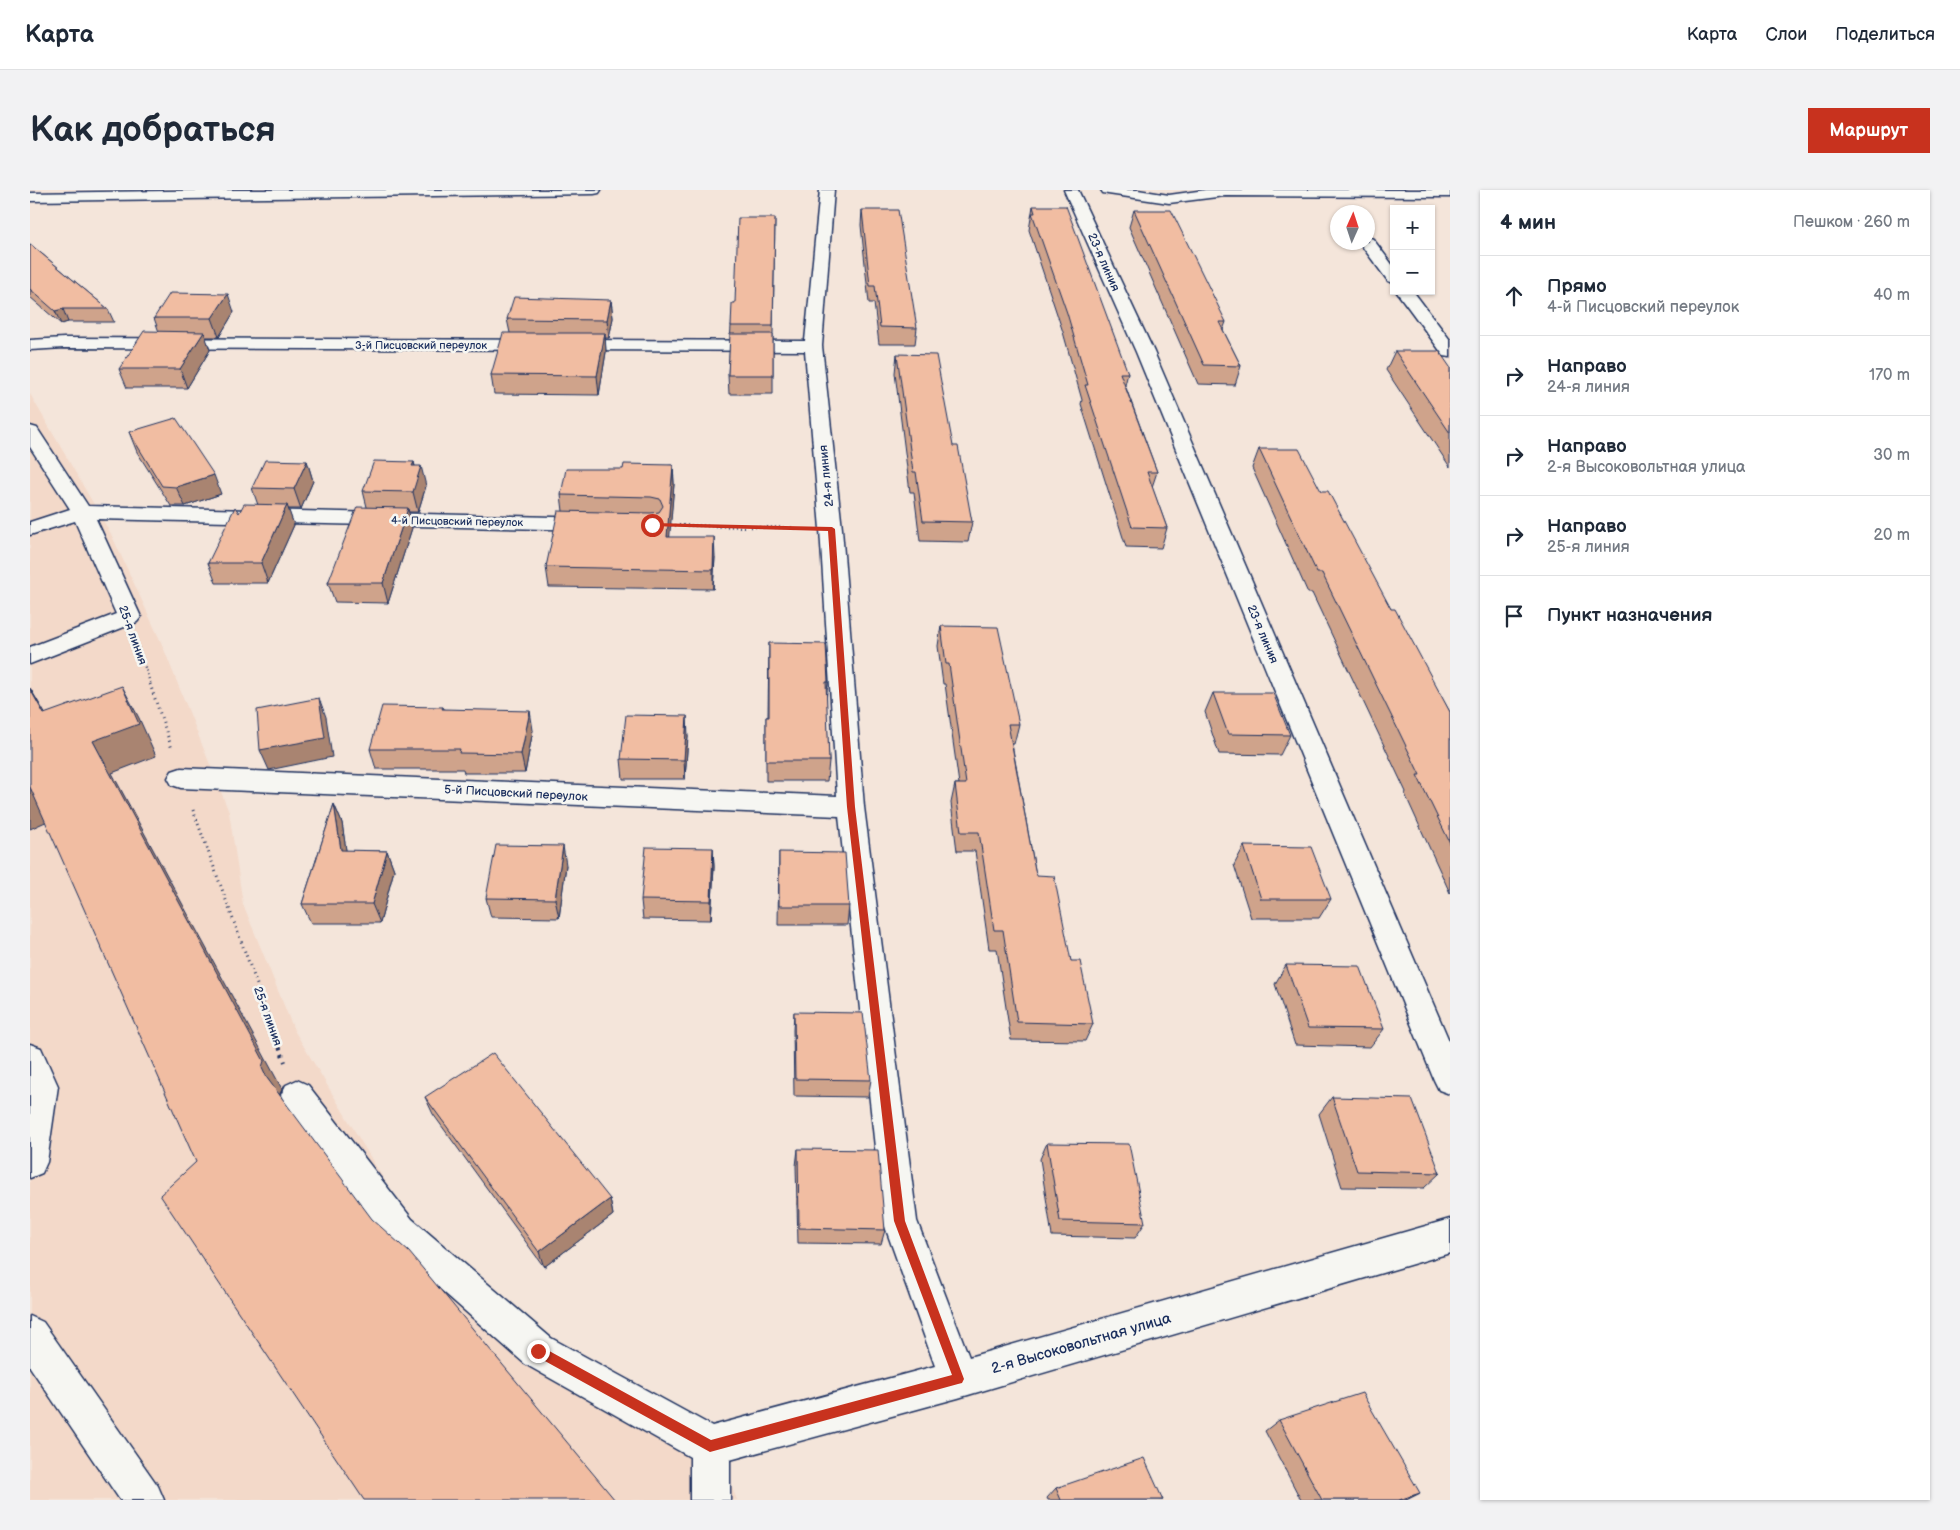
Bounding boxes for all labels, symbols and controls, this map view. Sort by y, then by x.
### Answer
text: Карта [25,20,94,49]
text: Карта [1687,24,1737,45]
text: Слои [1765,24,1807,45]
text: Поделиться [1835,24,1935,45]
button: Маршрут [1808,108,1930,153]
text: Как добраться [30,109,276,152]
north arrow [1330,205,1375,250]
map controls [1390,205,1435,295]
button: + [1390,205,1435,250]
text: 4 мин [1500,210,1556,235]
text: Пешком · 260 m [1793,213,1910,232]
street label: 23-я линия [1084,231,1123,294]
button: − [1390,250,1435,295]
text: Прямо [1547,275,1607,298]
icon: ahead [1500,282,1528,310]
text: 40 m [1873,286,1910,305]
text: 4-й Писцовский переулок [1547,298,1739,317]
street label: 3-й Писцовский переулок [355,339,487,352]
text: Направо [1547,355,1627,378]
icon: right [1500,362,1528,390]
text: 170 m [1869,366,1910,385]
text: 24-я линия [1547,378,1630,397]
text: Направо [1547,435,1627,458]
icon: right [1500,442,1528,470]
street label: 24-я линия [816,444,837,508]
text: 30 m [1873,446,1910,465]
text: 2-я Высоковольтная улица [1547,458,1746,477]
street label: 4-й Писцовский переулок [391,514,523,529]
route start [641,514,664,537]
text: Направо [1547,515,1627,538]
icon: right [1500,522,1528,550]
text: 20 m [1874,526,1910,545]
text: 25-я линия [1547,538,1630,557]
icon: arrive [1500,602,1528,630]
street label: 23-я линия [1243,603,1282,666]
street label: 25-я линия [115,604,150,667]
text: Пункт назначения [1547,604,1712,627]
street label: 5-й Писцовский переулок [444,782,589,805]
street label: 25-я линия [250,985,285,1048]
street label: 2-я Высоковольтная улица [989,1309,1173,1378]
route end [527,1340,550,1363]

